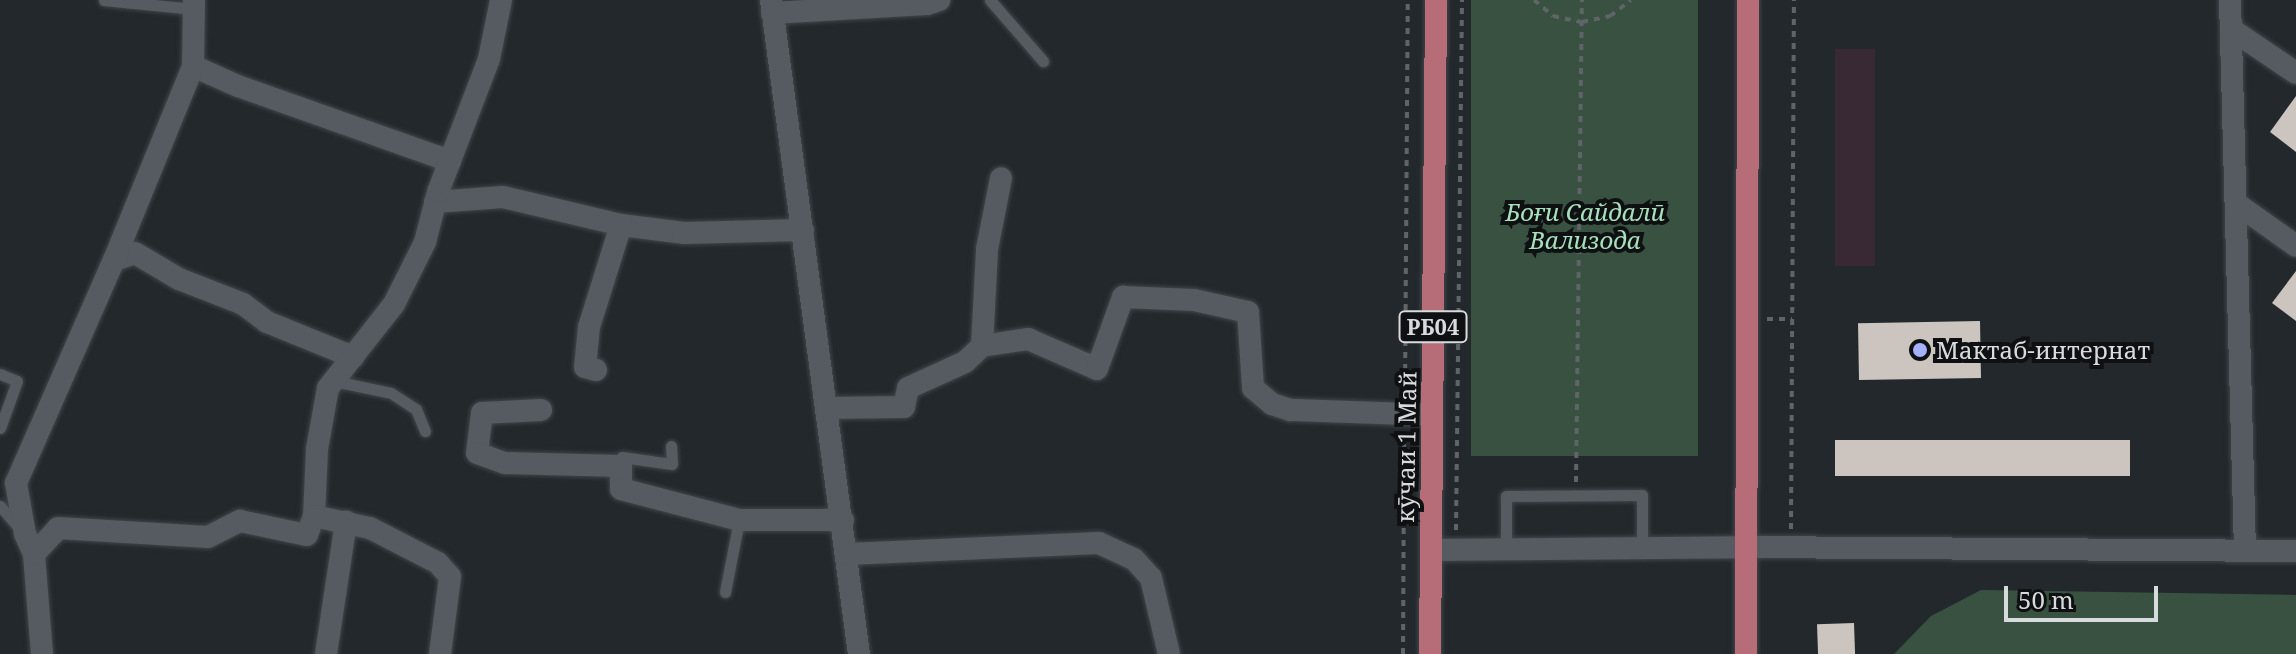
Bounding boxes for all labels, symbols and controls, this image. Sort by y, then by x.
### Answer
park label: Боғи Сайдалӣ Вализода [1505,198,1665,254]
road number: РБ04 [1397,309,1469,345]
place label: Мактаб-интернат [1936,336,2150,364]
marker: Мактаб-интернат [1911,341,1929,359]
street label: кӯчаи 1 Май [1390,371,1422,523]
scale bar [2008,570,2162,620]
text: 50 m [2018,583,2074,616]

